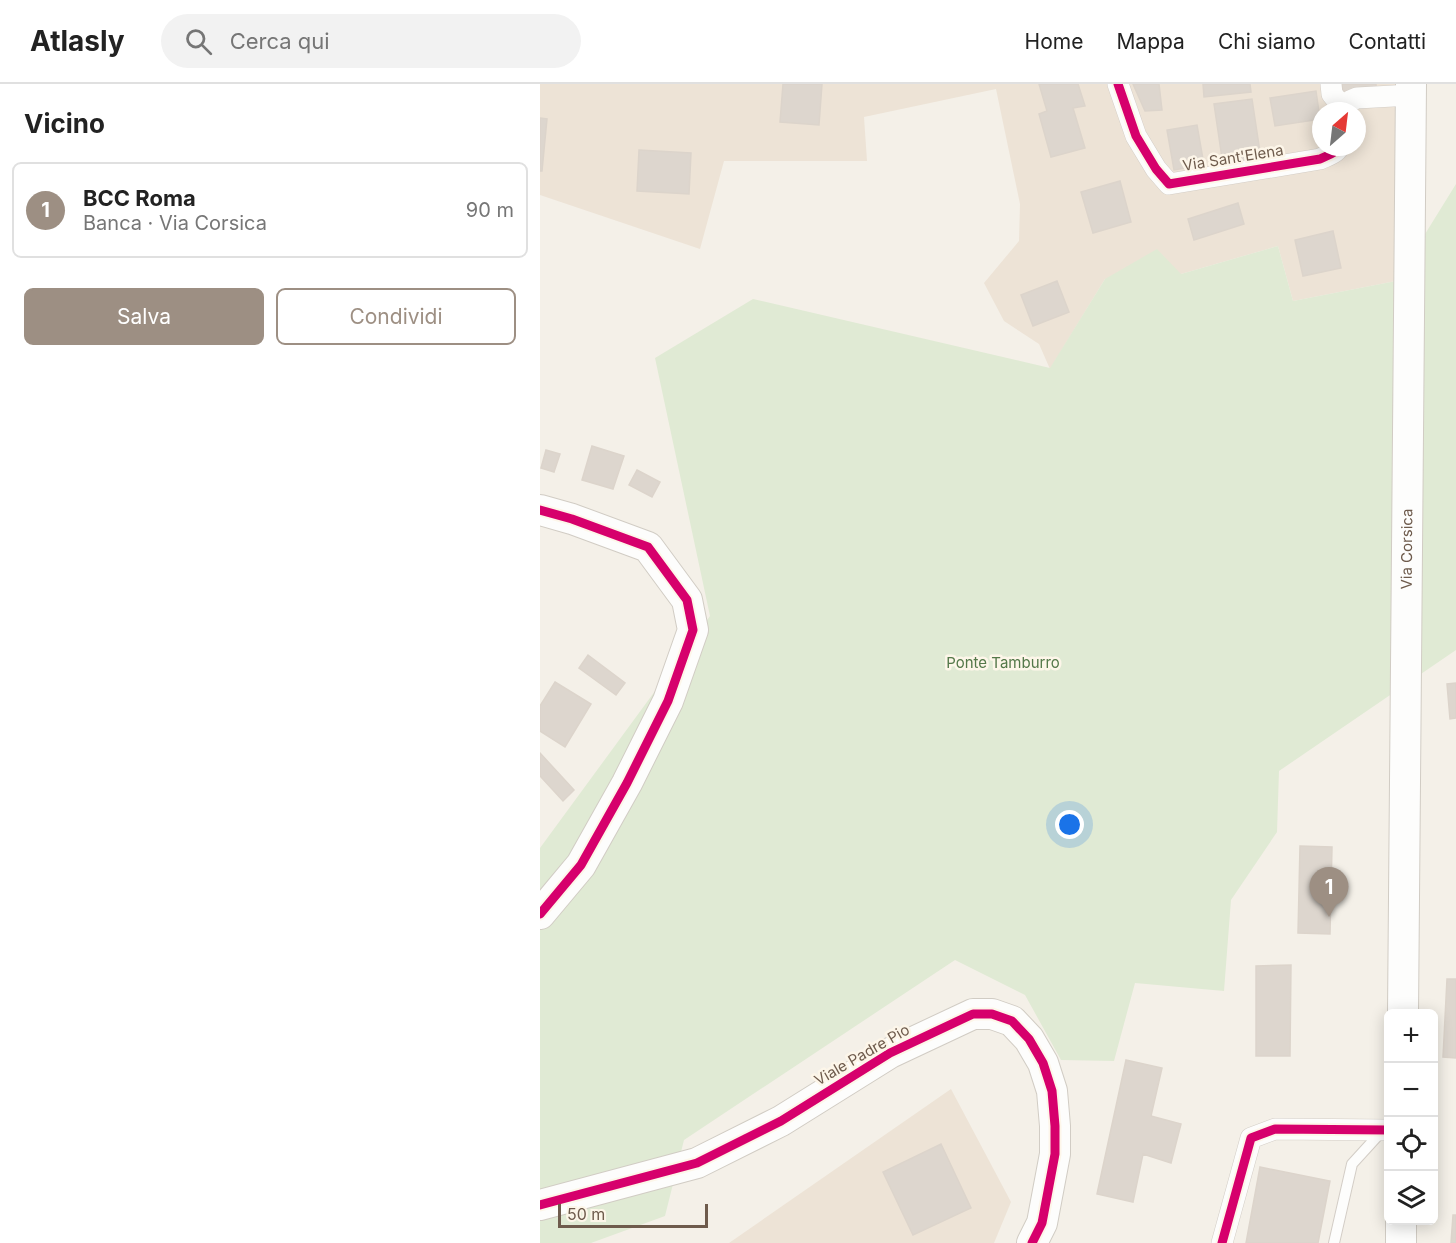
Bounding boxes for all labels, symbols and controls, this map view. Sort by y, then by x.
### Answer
search box [161,14,581,68]
text: Atlasly [30,24,125,58]
icon: search [182,25,215,58]
text: Cerca qui [230,28,330,54]
text: Home [1025,29,1083,54]
text: Mappa [1116,29,1185,54]
text: Chi siamo [1218,29,1316,54]
text: Contatti [1349,29,1426,54]
north arrow [1312,102,1366,156]
text: Vicino [24,108,105,139]
street label: Via Sant'Elena [1181,140,1285,175]
text: BCC Roma [83,185,196,211]
text: 1 [41,198,50,222]
text: 90 m [466,198,514,222]
text: Banca · Via Corsica [83,211,267,235]
button: Salva [24,288,264,345]
button: Condividi [276,288,516,345]
street label: Via Corsica [1397,508,1416,590]
park label: Ponte Tamburro [946,653,1060,672]
your location [1055,810,1084,839]
pin: 1 [1310,868,1348,917]
map controls [1384,1009,1438,1225]
button: + [1384,1009,1438,1063]
street label: Viale Padre Pio [811,1020,913,1089]
button: − [1384,1063,1438,1117]
button: locate [1384,1117,1438,1171]
button: layers [1384,1171,1438,1225]
scale bar [558,1201,708,1228]
text: 50 m [567,1204,605,1224]

